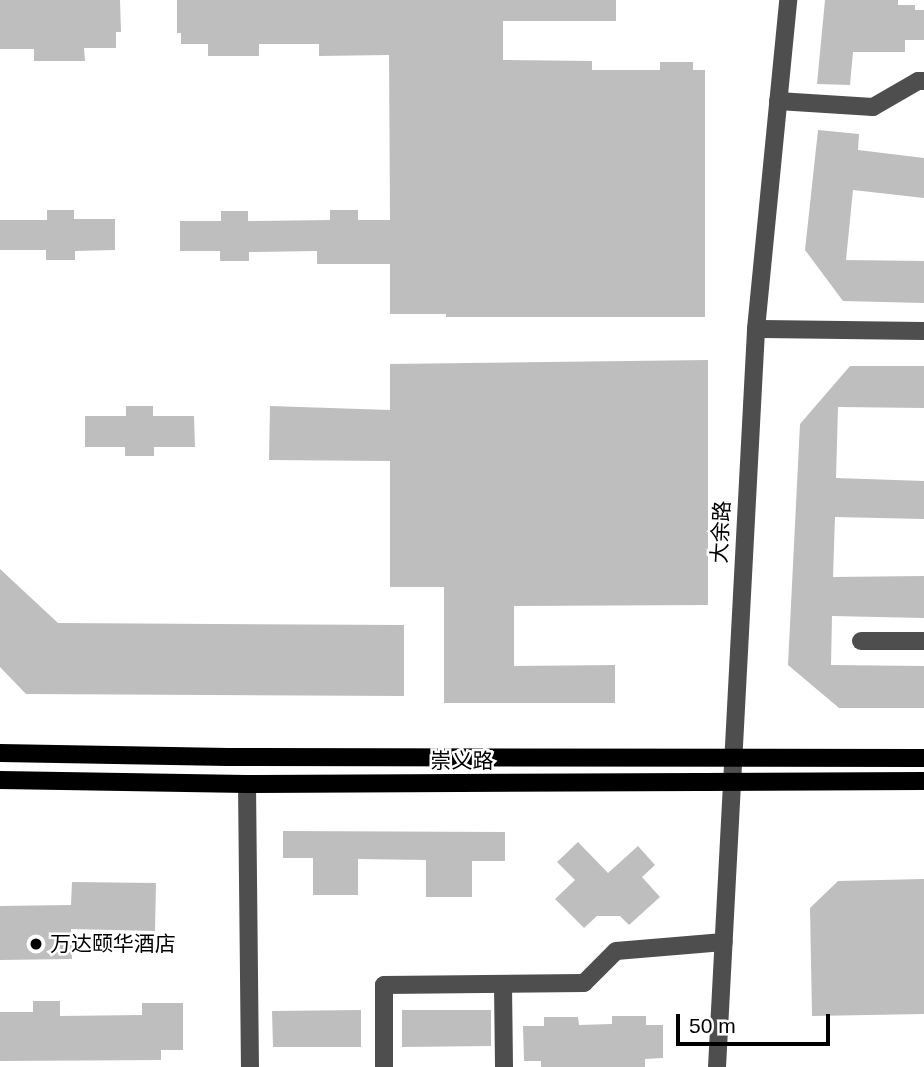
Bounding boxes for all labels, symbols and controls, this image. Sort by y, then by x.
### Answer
street label: 大余路 [707,500,735,564]
street label: 崇义路 [431,748,493,774]
place label: 万达颐华酒店 [50,931,176,957]
marker: 万达颐华酒店 [28,936,44,952]
scale bar [679,1000,833,1044]
text: 50 m [689,1014,736,1037]

